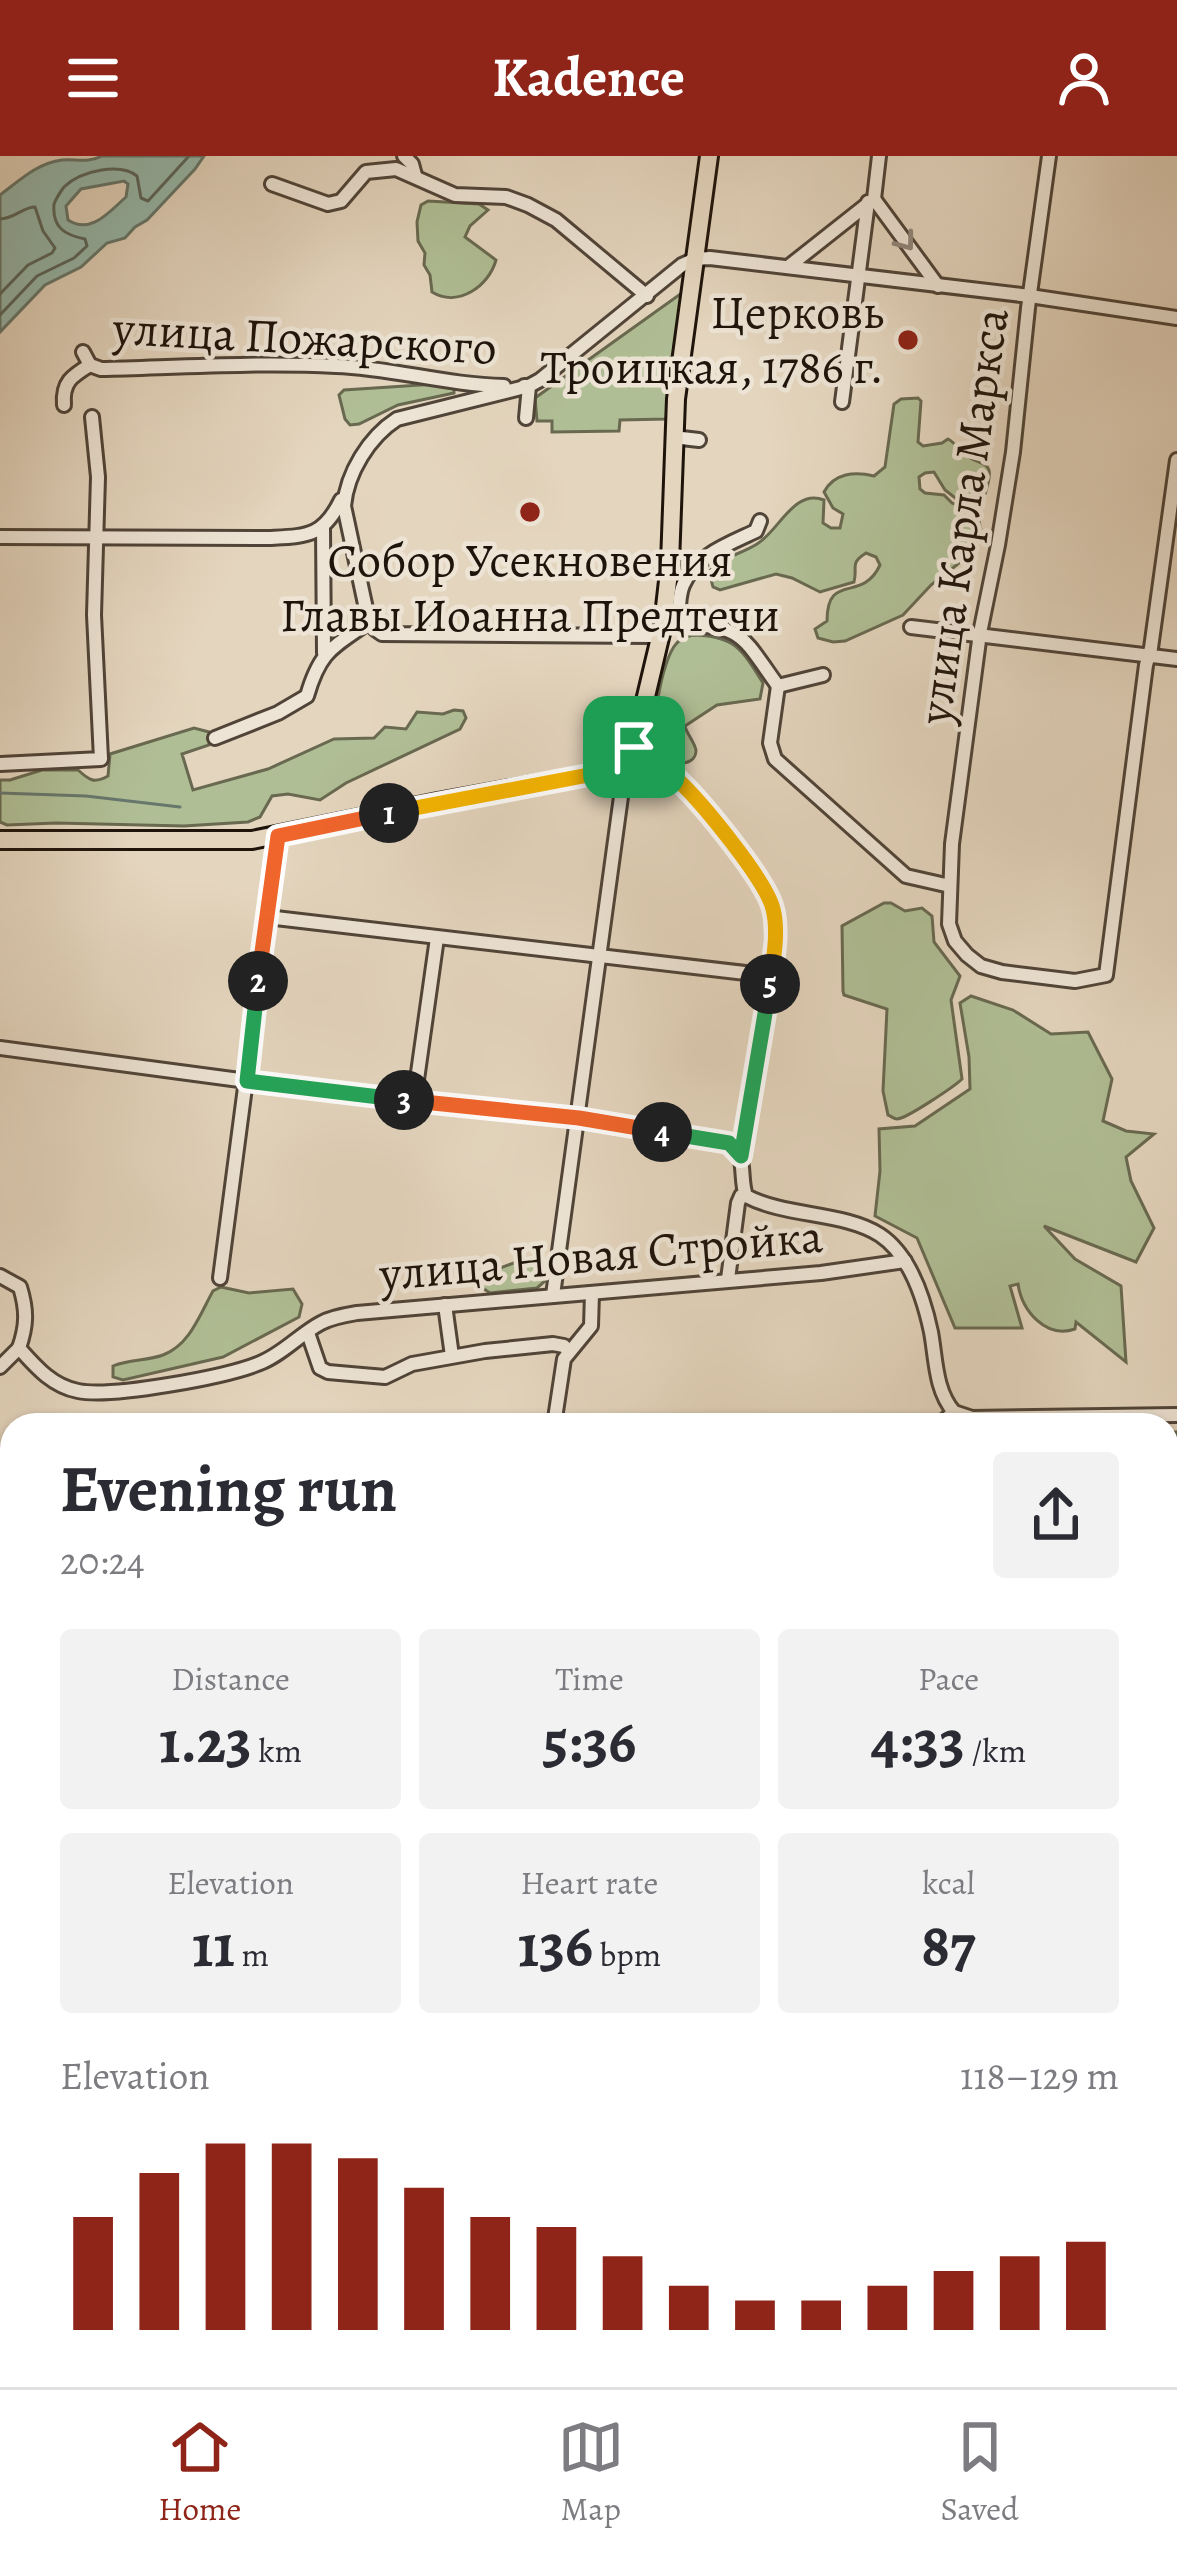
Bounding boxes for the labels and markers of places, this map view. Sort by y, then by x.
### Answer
place label: Церковь Троицкая, 1786 г. [541,279,884,400]
marker: Церковь Троицкая, 1786 г. [895,327,921,353]
marker: Собор Усекновения Главы Иоанна Предтечи [517,499,543,525]
place label: Собор Усекновения Главы Иоанна Предтечи [280,527,780,648]
pin [583,696,685,798]
pin: 1 [359,783,419,843]
pin: 2 [228,951,288,1011]
pin: 5 [740,954,800,1014]
pin: 3 [374,1070,434,1130]
pin: 4 [632,1102,692,1162]

